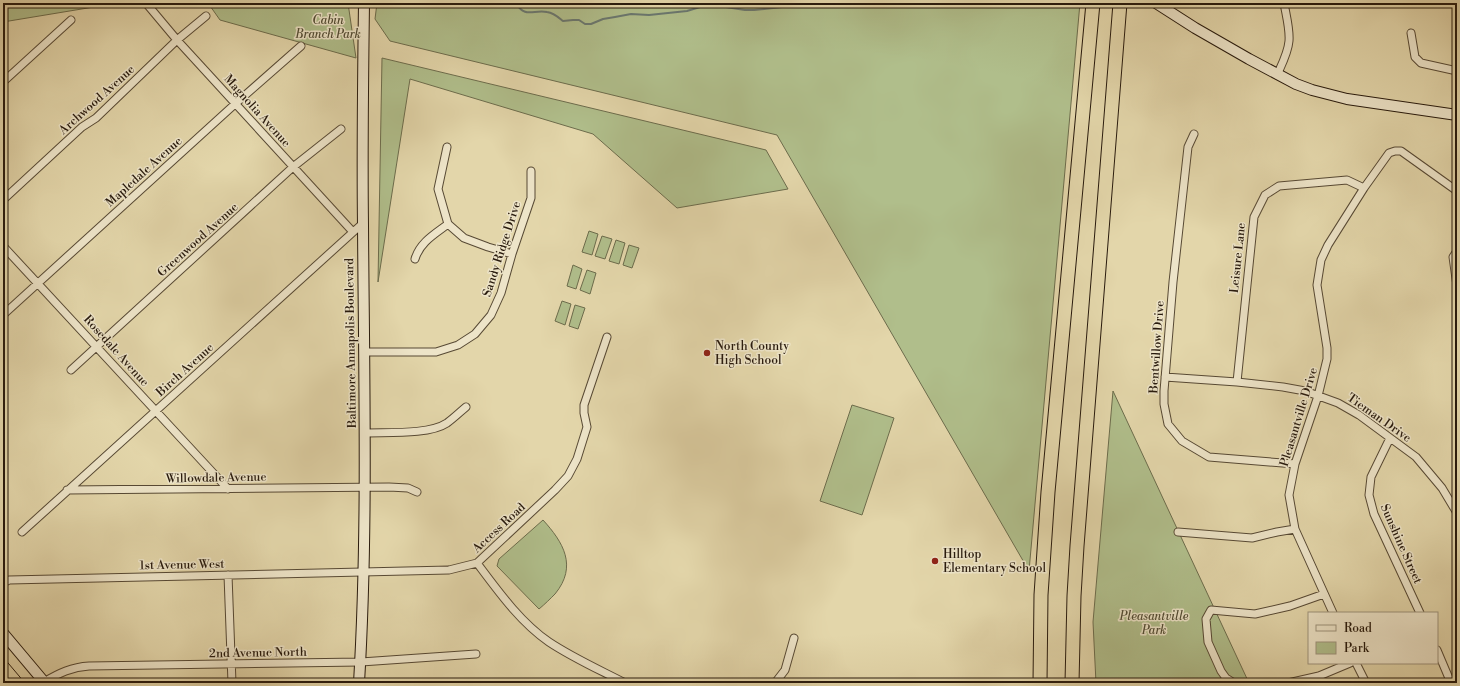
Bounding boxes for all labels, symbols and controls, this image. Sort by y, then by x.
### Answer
park label: Cabin Branch Park [294,13,361,42]
street label: Archwood Avenue [55,62,138,139]
street label: Magnolia Avenue [221,72,293,150]
street label: Mapledale Avenue [103,134,185,210]
street label: Sandy Ridge Drive [479,199,525,299]
street label: Greenwood Avenue [154,200,242,280]
street label: Leisure Lane [1227,222,1249,294]
street label: Baltimore Annapolis Boulevard [342,258,360,429]
street label: Bentwillow Drive [1146,300,1168,395]
street label: Rosedale Avenue [80,312,152,390]
place label: North County High School [715,339,789,368]
street label: Birch Avenue [152,340,217,401]
marker: North County High School [702,348,712,358]
street label: Pleasantville Drive [1277,366,1321,468]
street label: Tieman Drive [1344,390,1414,446]
street label: Willowdale Avenue [164,470,267,486]
street label: Access Road [469,500,529,557]
street label: Sunshine Street [1377,502,1426,587]
place label: Hilltop Elementary School [943,547,1047,576]
marker: Hilltop Elementary School [930,556,940,566]
street label: 1st Avenue West [139,557,225,573]
park label: Pleasantville Park [1119,609,1189,638]
legend [1308,612,1438,664]
text: Road [1344,621,1372,636]
text: Park [1344,641,1370,656]
street label: 2nd Avenue North [209,645,307,661]

